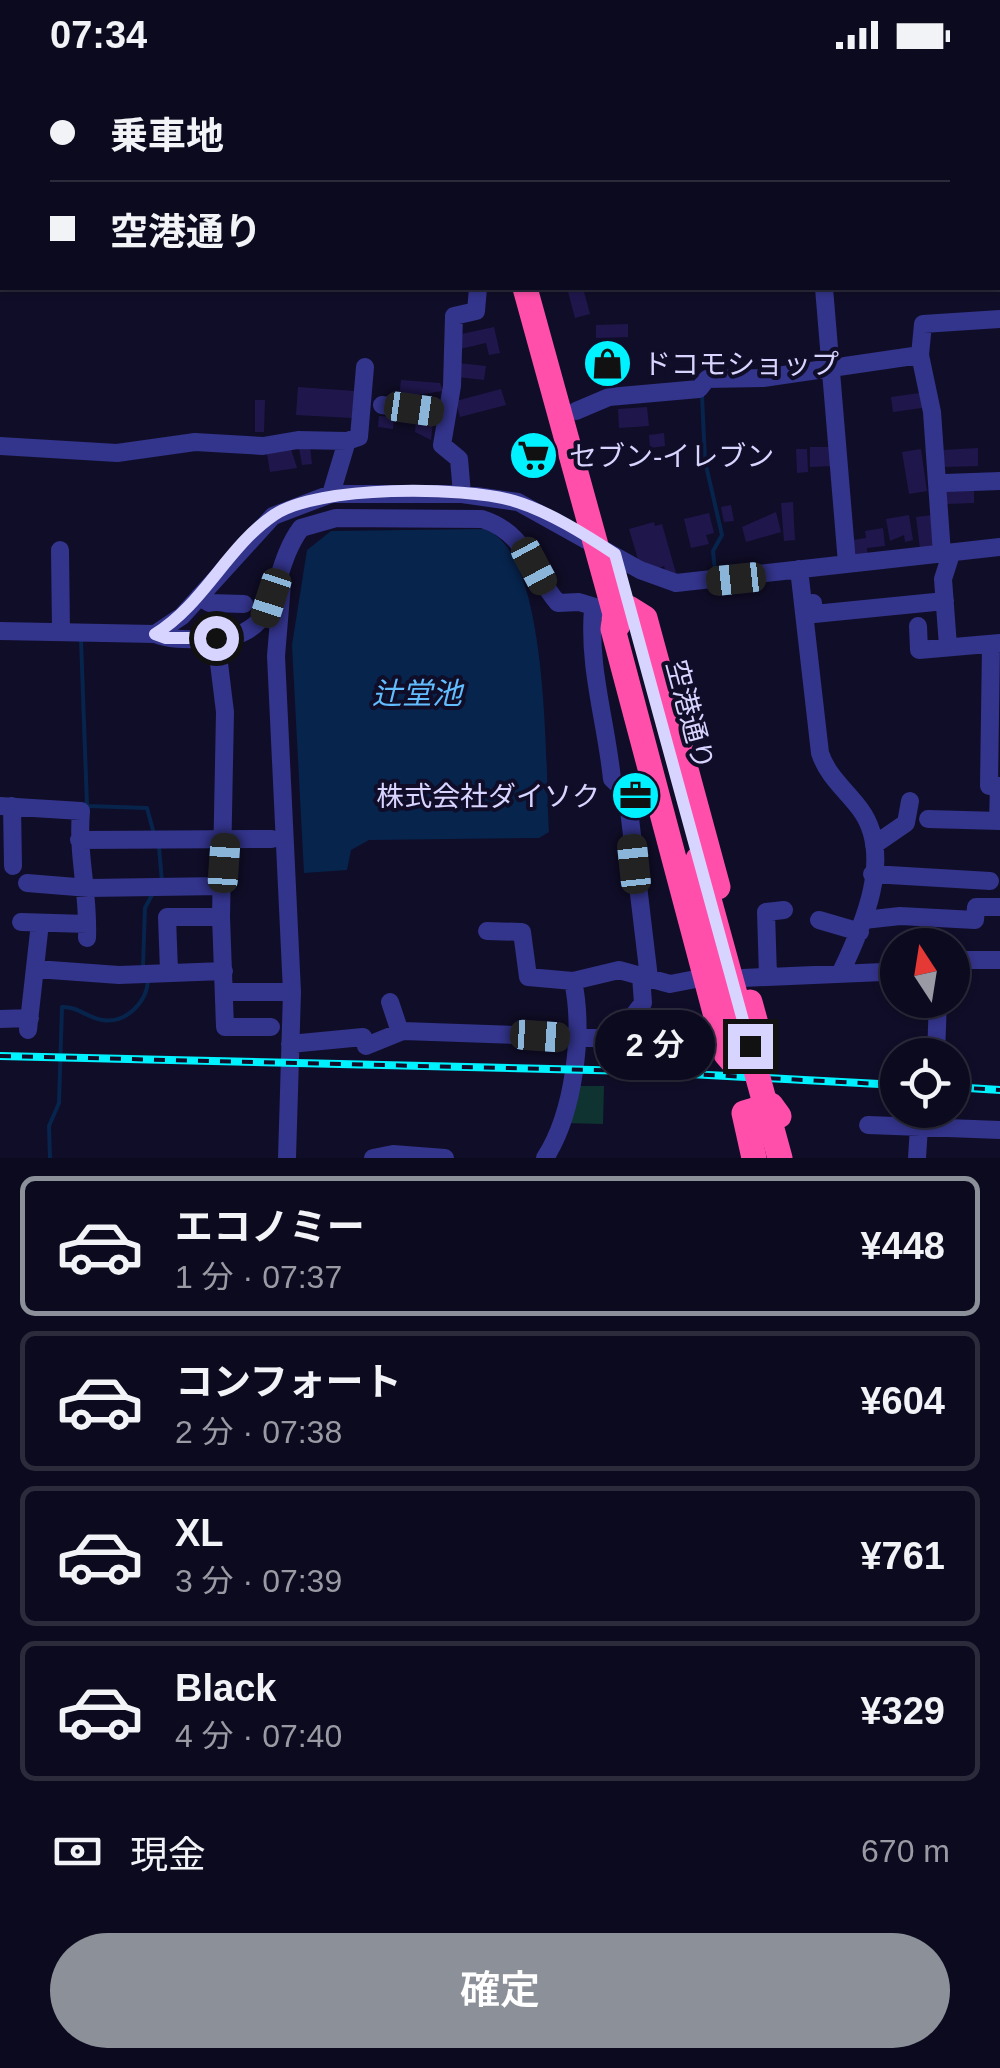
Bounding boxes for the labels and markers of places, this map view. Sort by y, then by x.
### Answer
shop icon: ドコモショップ [582,338,634,390]
place label: ドコモショップ [643,349,839,380]
supermarket icon: セブン-イレブン [508,430,560,482]
place label: セブン-イレブン [569,441,774,472]
office icon: 株式会社ダイソク [609,770,661,822]
place label: 株式会社ダイソク [376,781,600,812]

